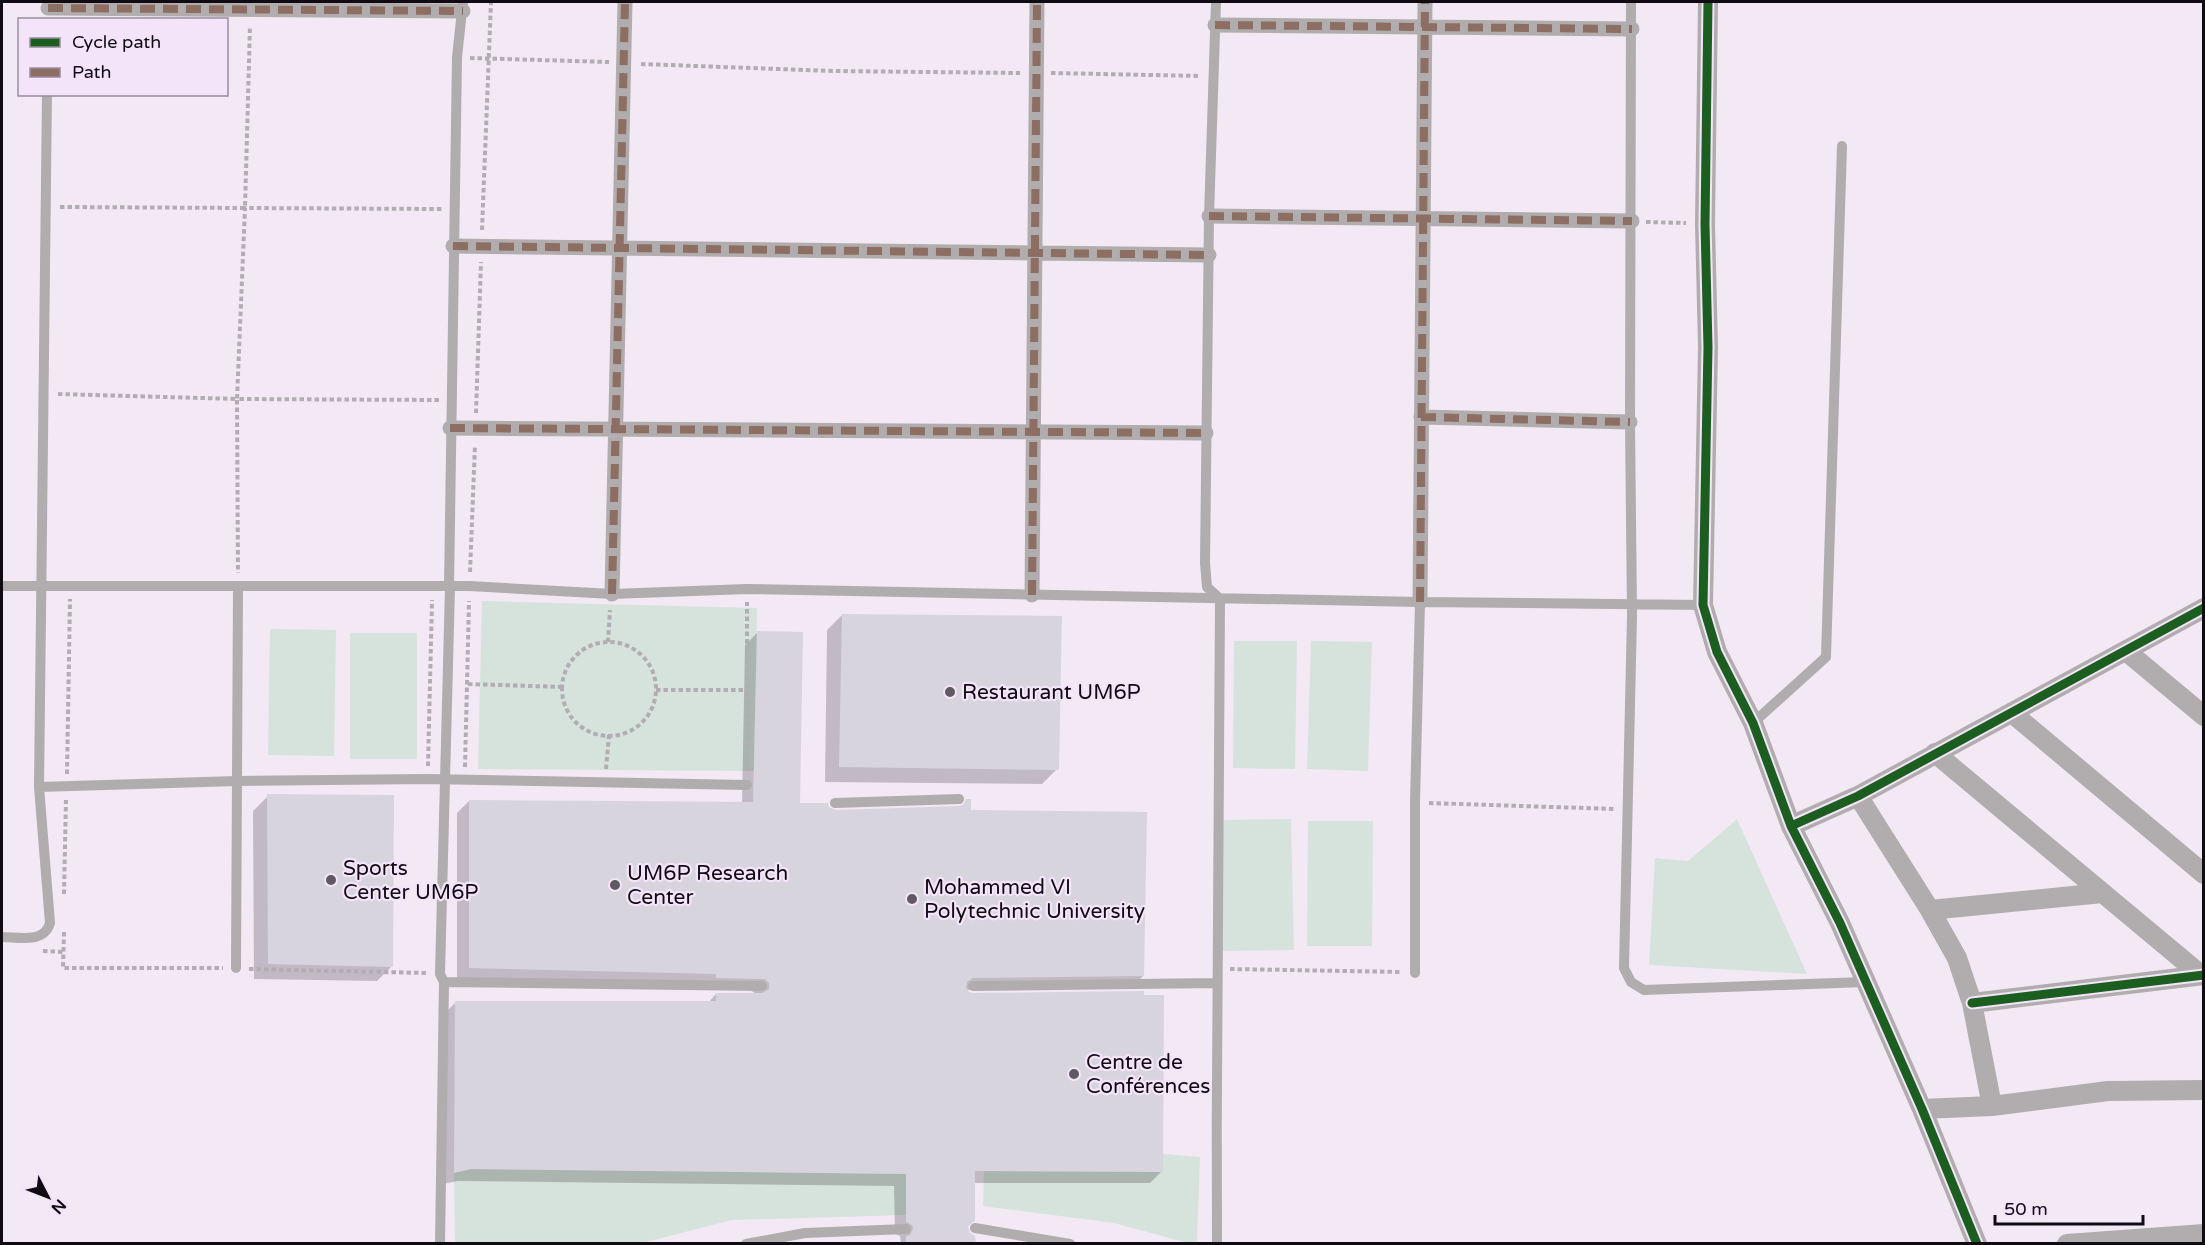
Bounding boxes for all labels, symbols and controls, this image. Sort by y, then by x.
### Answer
legend [18,18,228,96]
text: Cycle path [72,31,161,53]
text: Path [72,61,111,83]
place label: Restaurant UM6P [962,680,1141,705]
marker: Restaurant UM6P [943,685,957,699]
place label: Sports Center UM6P [343,856,478,905]
place label: UM6P Research Center [627,861,788,910]
marker: Sports Center UM6P [324,873,338,887]
place label: Mohammed VI Polytechnic University [924,875,1145,924]
marker: UM6P Research Center [608,878,622,892]
marker: Mohammed VI Polytechnic University [905,892,919,906]
place label: Centre de Conférences [1086,1050,1210,1099]
marker: Centre de Conférences [1067,1067,1081,1081]
north arrow [18,1167,78,1227]
scale bar [1995,1188,2144,1226]
text: N [47,1195,70,1218]
text: 50 m [2004,1198,2048,1220]

